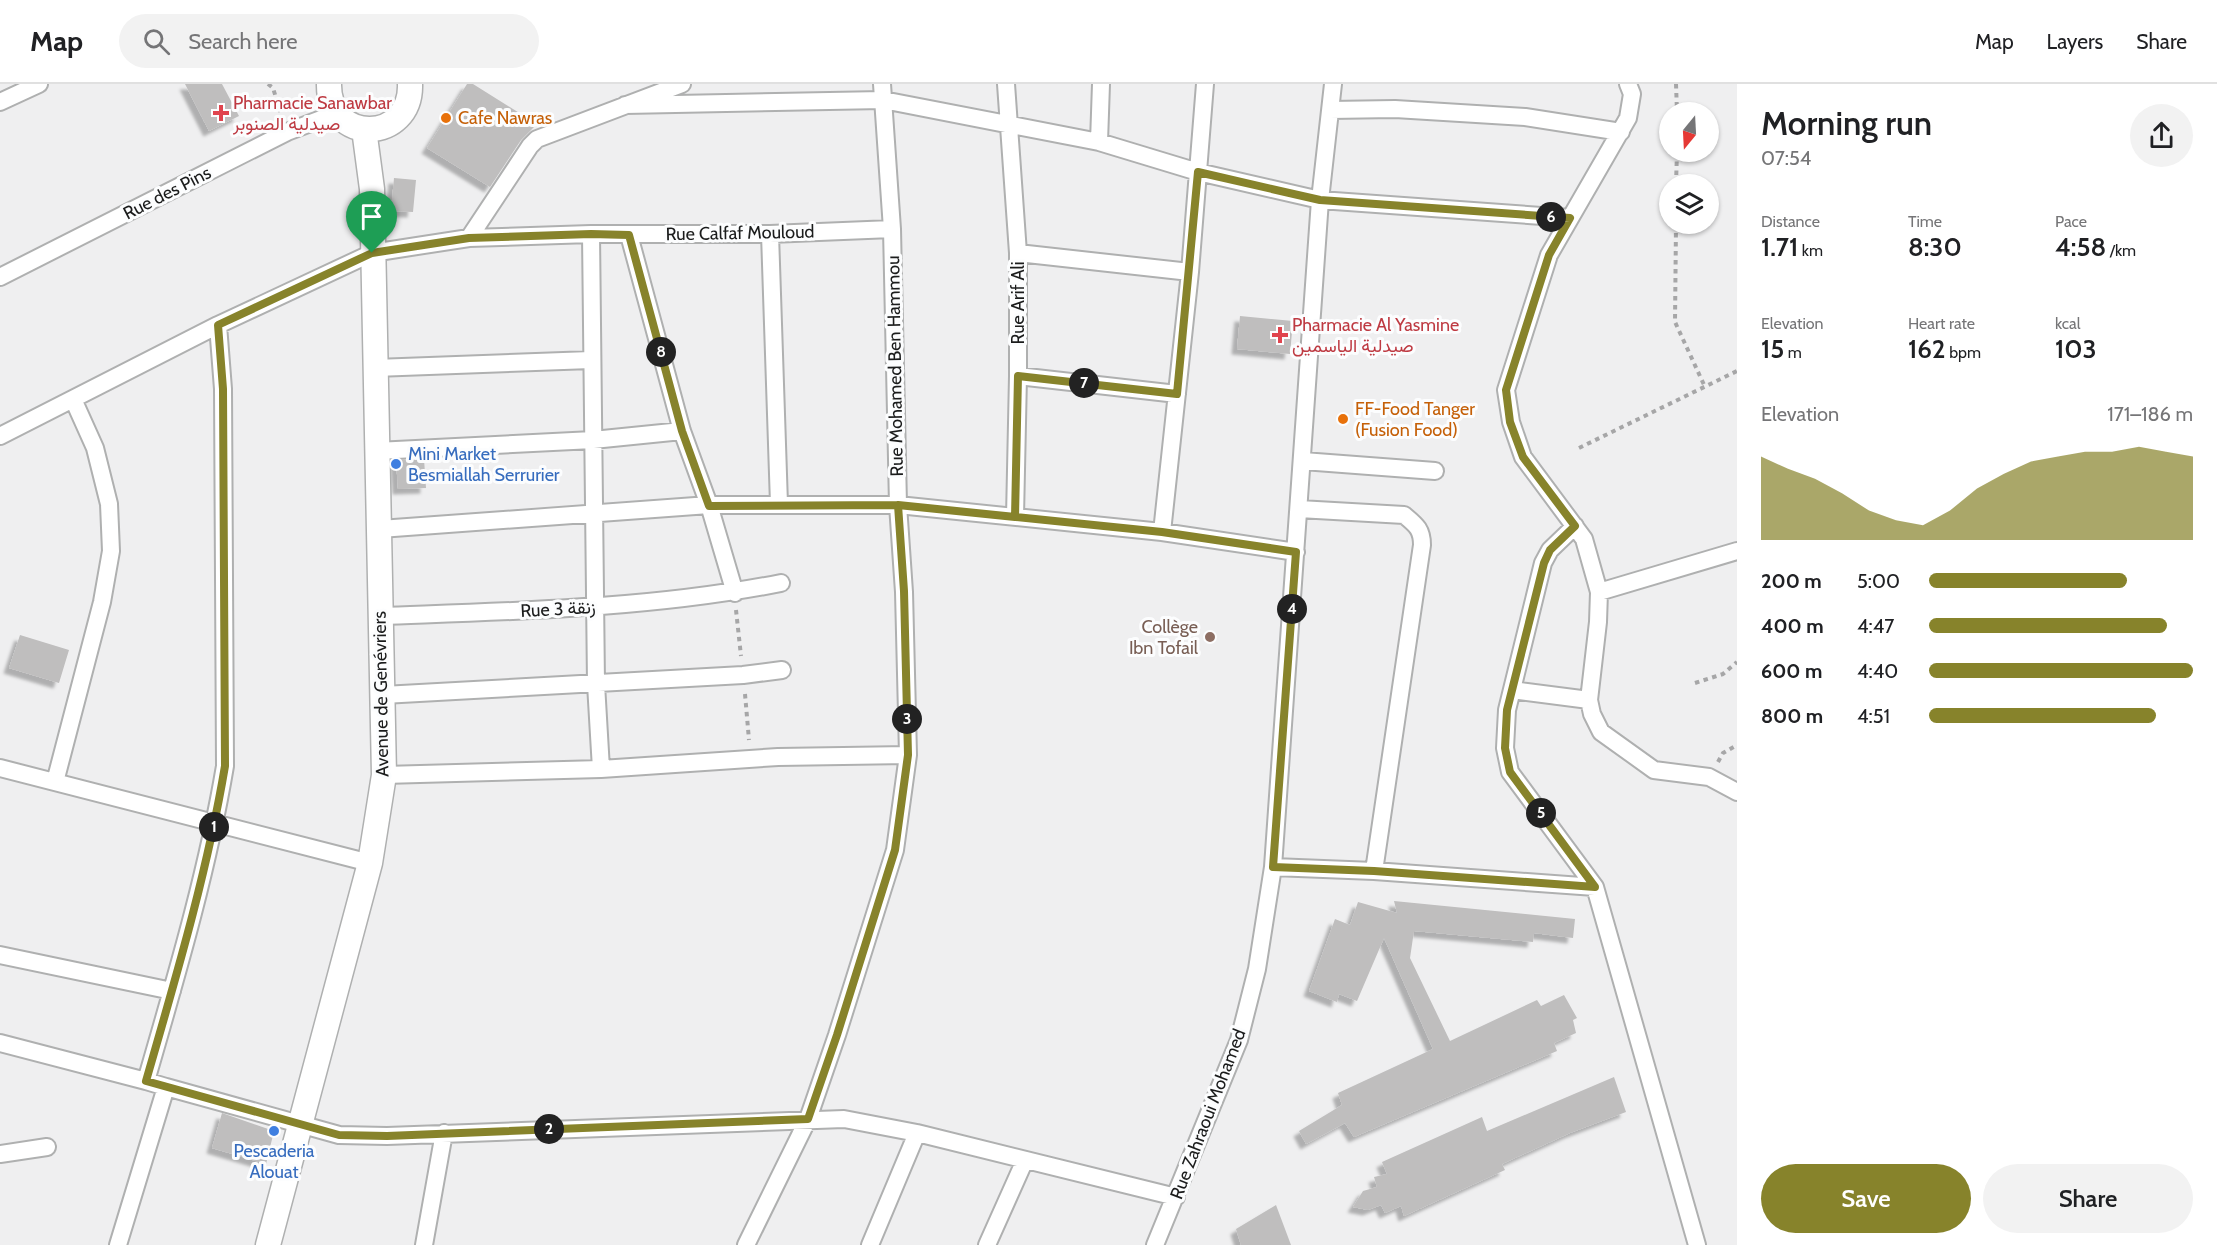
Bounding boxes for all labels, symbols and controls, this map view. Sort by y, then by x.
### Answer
search box [119,14,539,68]
text: Map [30,24,83,58]
icon: search [140,25,173,58]
text: Search here [188,28,297,55]
text: Map [1975,29,2014,54]
text: Layers [2047,29,2103,54]
text: Share [2136,29,2187,54]
place label: Pharmacie Sanawbar صيدلية الصنوبر [232,92,392,135]
north arrow [1659,102,1719,162]
map controls [1659,102,1719,234]
text: Morning run [1761,103,1932,143]
button: share [2130,104,2193,167]
marker: Pharmacie Sanawbar صيدلية الصنوبر [214,106,228,120]
place label: Cafe Nawras [458,107,552,129]
marker: Cafe Nawras [439,111,453,125]
text: 07:54 [1761,146,1811,170]
street label: Rue des Pins [119,162,215,224]
button: layers [1659,174,1719,234]
pin [346,191,397,253]
icon: arrive [355,200,388,233]
pin: 6 [1536,202,1566,232]
text: 6 [1547,207,1556,226]
text: Distance [1761,212,1820,231]
text: Time [1908,212,1942,231]
text: Pace [2055,212,2087,231]
street label: Rue Calfaf Mouloud [665,221,815,245]
text: 1.71 [1761,231,1798,263]
text: 8:30 [1908,231,1962,263]
text: 4:58 [2055,231,2106,263]
text: km [1798,241,1823,260]
text: /km [2106,241,2136,260]
street label: Rue Mohamed Ben Hammou [882,255,908,477]
street label: Rue Arif Ali [1007,262,1029,344]
place label: Pharmacie Al Yasmine صيدلية الياسمين [1292,314,1459,357]
text: Elevation [1761,314,1824,333]
text: Heart rate [1908,314,1975,333]
text: kcal [2055,314,2081,333]
marker: Pharmacie Al Yasmine صيدلية الياسمين [1273,328,1287,342]
text: 15 [1761,333,1784,365]
text: 162 [1908,333,1946,365]
text: 103 [2055,333,2097,365]
pin: 8 [646,337,676,367]
text: 8 [656,342,666,361]
text: m [1784,343,1802,362]
text: bpm [1946,343,1981,362]
pin: 7 [1069,368,1099,398]
text: 7 [1080,373,1088,392]
place label: FF-Food Tanger (Fusion Food) [1355,398,1475,441]
text: Elevation [1761,402,1839,426]
text: 171–186 m [2107,402,2193,426]
marker: FF-Food Tanger (Fusion Food) [1336,412,1350,426]
place label: Mini Market Besmiallah Serrurier [408,443,560,486]
marker: Mini Market Besmiallah Serrurier [389,457,403,471]
text: 200 m [1761,569,1822,593]
text: 5:00 [1857,569,1900,593]
pin: 4 [1277,594,1307,624]
street label: Rue 3 زنقة [520,596,596,622]
text: 4 [1287,599,1297,618]
street label: Avenue de Genévriers [369,611,393,777]
text: 400 m [1761,614,1824,638]
text: 4:47 [1857,614,1894,638]
place label: Collège Ibn Tofail [1129,616,1199,659]
marker: Collège Ibn Tofail [1203,630,1217,644]
text: 600 m [1761,659,1822,683]
text: 4:40 [1857,659,1898,683]
pin: 3 [892,704,922,734]
text: 800 m [1761,704,1823,728]
text: 4:51 [1857,704,1890,728]
text: 3 [903,709,911,728]
pin: 5 [1526,798,1556,828]
text: 5 [1537,803,1545,822]
pin: 1 [199,812,229,842]
text: 1 [211,817,217,836]
street label: Rue Zahraoui Mohamed [1165,1026,1251,1202]
pin: 2 [534,1114,564,1144]
text: 2 [545,1119,553,1138]
marker: Pescaderia Alouat [267,1124,281,1138]
place label: Pescaderia Alouat [234,1140,315,1183]
button: Save [1761,1164,1971,1233]
button: Share [1983,1164,2193,1233]

